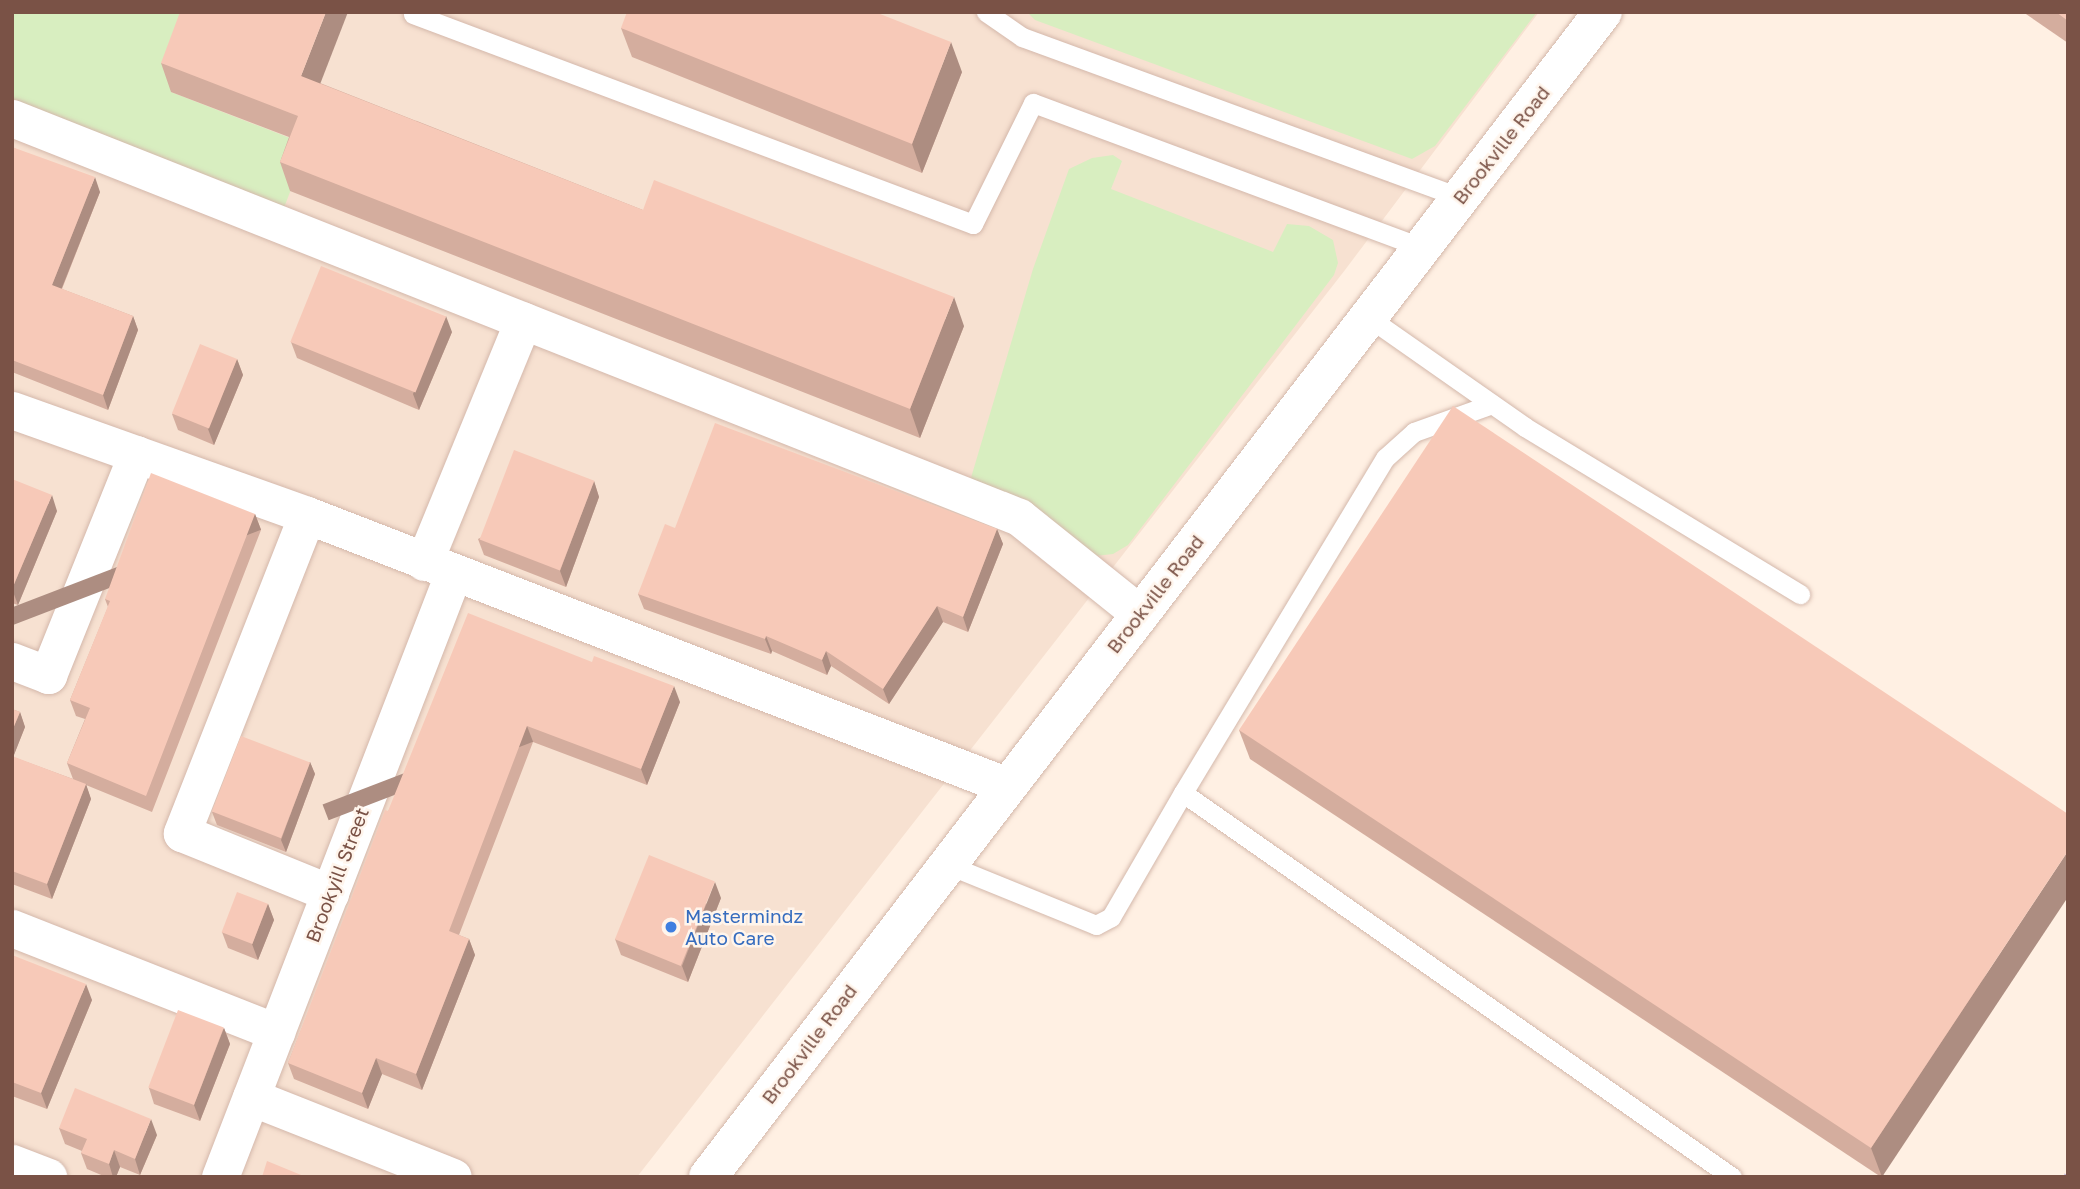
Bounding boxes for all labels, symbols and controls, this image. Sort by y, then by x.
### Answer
street label: Brookville Road [1448,81,1554,209]
street label: Brookville Road [1102,530,1208,658]
street label: Brookyill Street [301,804,373,946]
place label: Mastermindz Auto Care [685,905,803,949]
marker: Mastermindz Auto Care [663,919,679,935]
street label: Brookville Road [757,980,861,1108]

